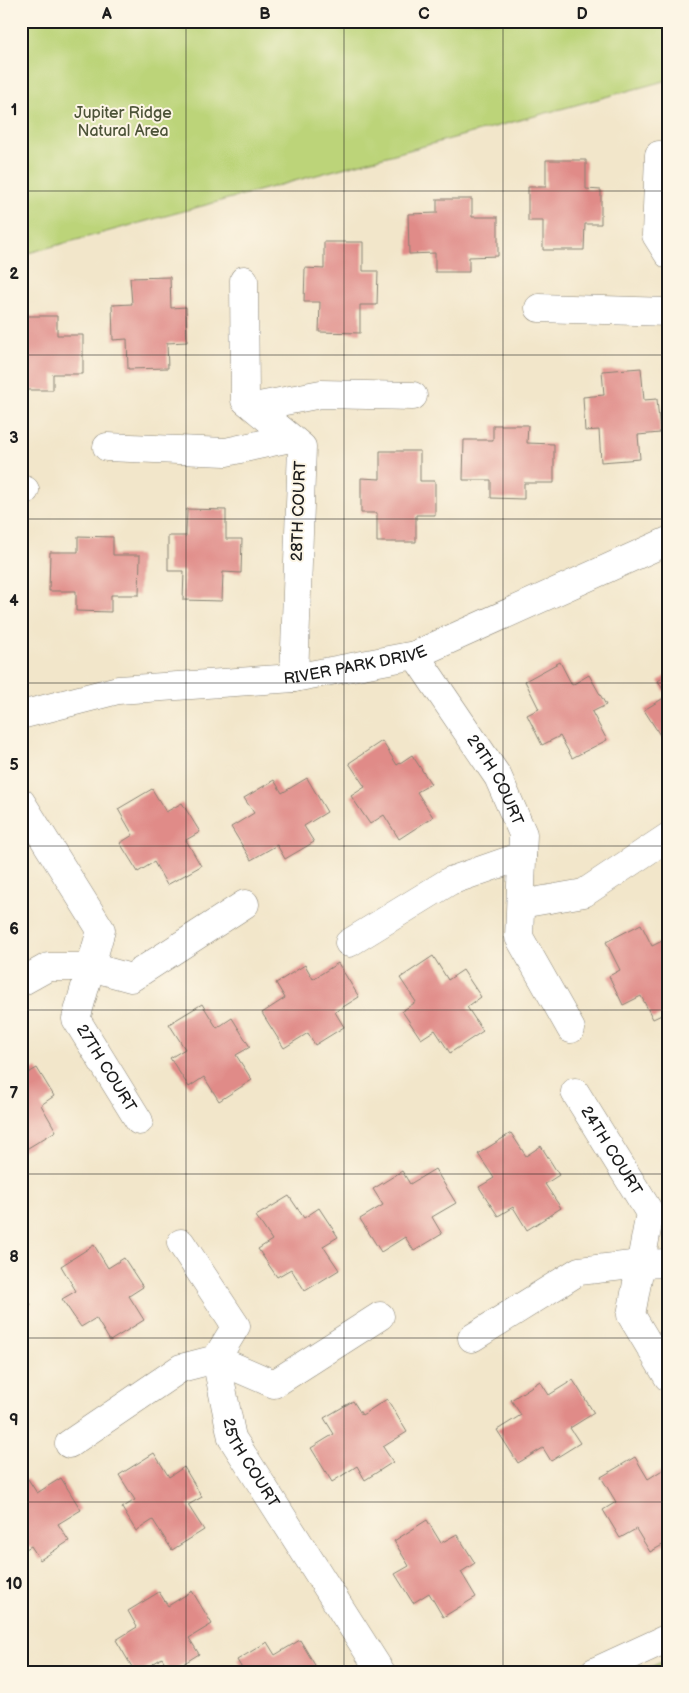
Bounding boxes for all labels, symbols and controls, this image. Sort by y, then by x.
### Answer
text: A [101,5,112,24]
text: B [259,5,271,24]
text: C [418,5,430,24]
text: D [576,5,588,24]
text: 1 [11,101,17,120]
park label: Jupiter Ridge Natural Area [74,104,172,141]
text: 2 [9,265,19,284]
text: 3 [9,429,19,448]
street label: 28TH COURT [288,460,310,562]
text: 4 [9,592,19,611]
street label: RIVER PARK DRIVE [283,641,430,688]
street label: 29TH COURT [463,731,528,829]
text: 5 [9,756,19,775]
text: 6 [9,920,19,939]
street label: 27TH COURT [72,1021,141,1116]
text: 7 [10,1084,19,1103]
street label: 24TH COURT [577,1103,646,1199]
text: 8 [9,1248,19,1267]
text: 9 [9,1411,19,1430]
street label: 25TH COURT [219,1416,283,1511]
text: 10 [6,1575,22,1594]

